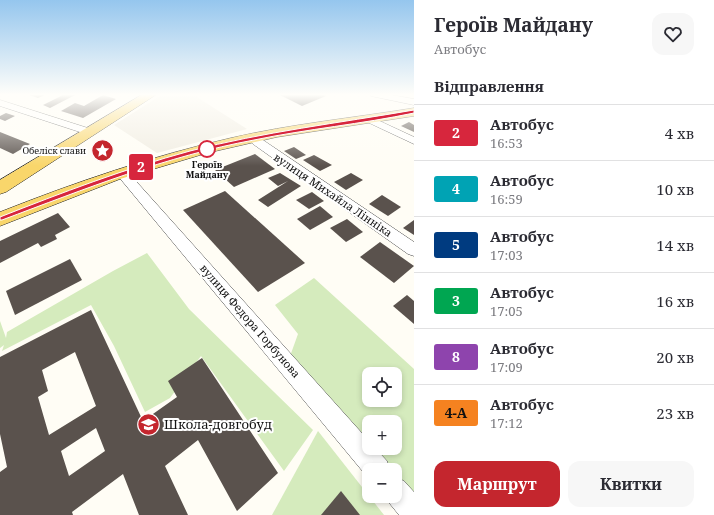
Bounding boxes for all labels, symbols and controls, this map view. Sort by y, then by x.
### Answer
text: Героїв Майдану [434,12,593,38]
button: heart [652,13,694,55]
text: Автобус [434,40,486,58]
text: Відправлення [434,76,544,96]
text: Автобус [490,114,554,134]
text: 2 [452,123,460,142]
text: 4 хв [665,123,694,143]
text: 16:53 [490,134,523,152]
place icon: Обеліск слави [89,138,115,164]
marker: Героїв Майдану [198,140,216,158]
place label: Обеліск слави [22,144,86,157]
street label: вулиця Михайла Лінніка [271,149,395,240]
line badge: 2 [128,154,154,180]
text: 2 [137,157,145,176]
place label: Героїв Майдану [186,158,229,181]
text: Автобус [490,170,554,190]
text: 4 [452,179,460,198]
text: 10 хв [656,179,694,199]
text: 16:59 [490,190,523,208]
text: Автобус [490,226,554,246]
text: 5 [452,235,460,254]
text: 14 хв [656,235,694,255]
text: 17:03 [490,246,523,264]
street label: вулиця Федора Горбунова [197,261,304,381]
text: Автобус [490,282,554,302]
text: 3 [452,291,460,310]
text: 16 хв [656,291,694,311]
text: 17:05 [490,302,523,320]
text: Автобус [490,338,554,358]
text: 8 [452,347,460,366]
text: 20 хв [656,347,694,367]
text: 17:09 [490,358,523,376]
map controls [362,367,402,503]
button: locate [362,367,402,407]
text: Автобус [490,394,554,414]
text: 4-А [445,403,467,422]
text: 23 хв [656,403,694,423]
school or university icon: Школа-довгобуд [135,411,161,437]
text: 17:12 [490,414,523,432]
place label: Школа-довгобуд [164,415,272,433]
button: + [362,415,402,455]
button: Маршрут [434,461,560,507]
button: Квитки [568,461,694,507]
button: − [362,463,402,503]

